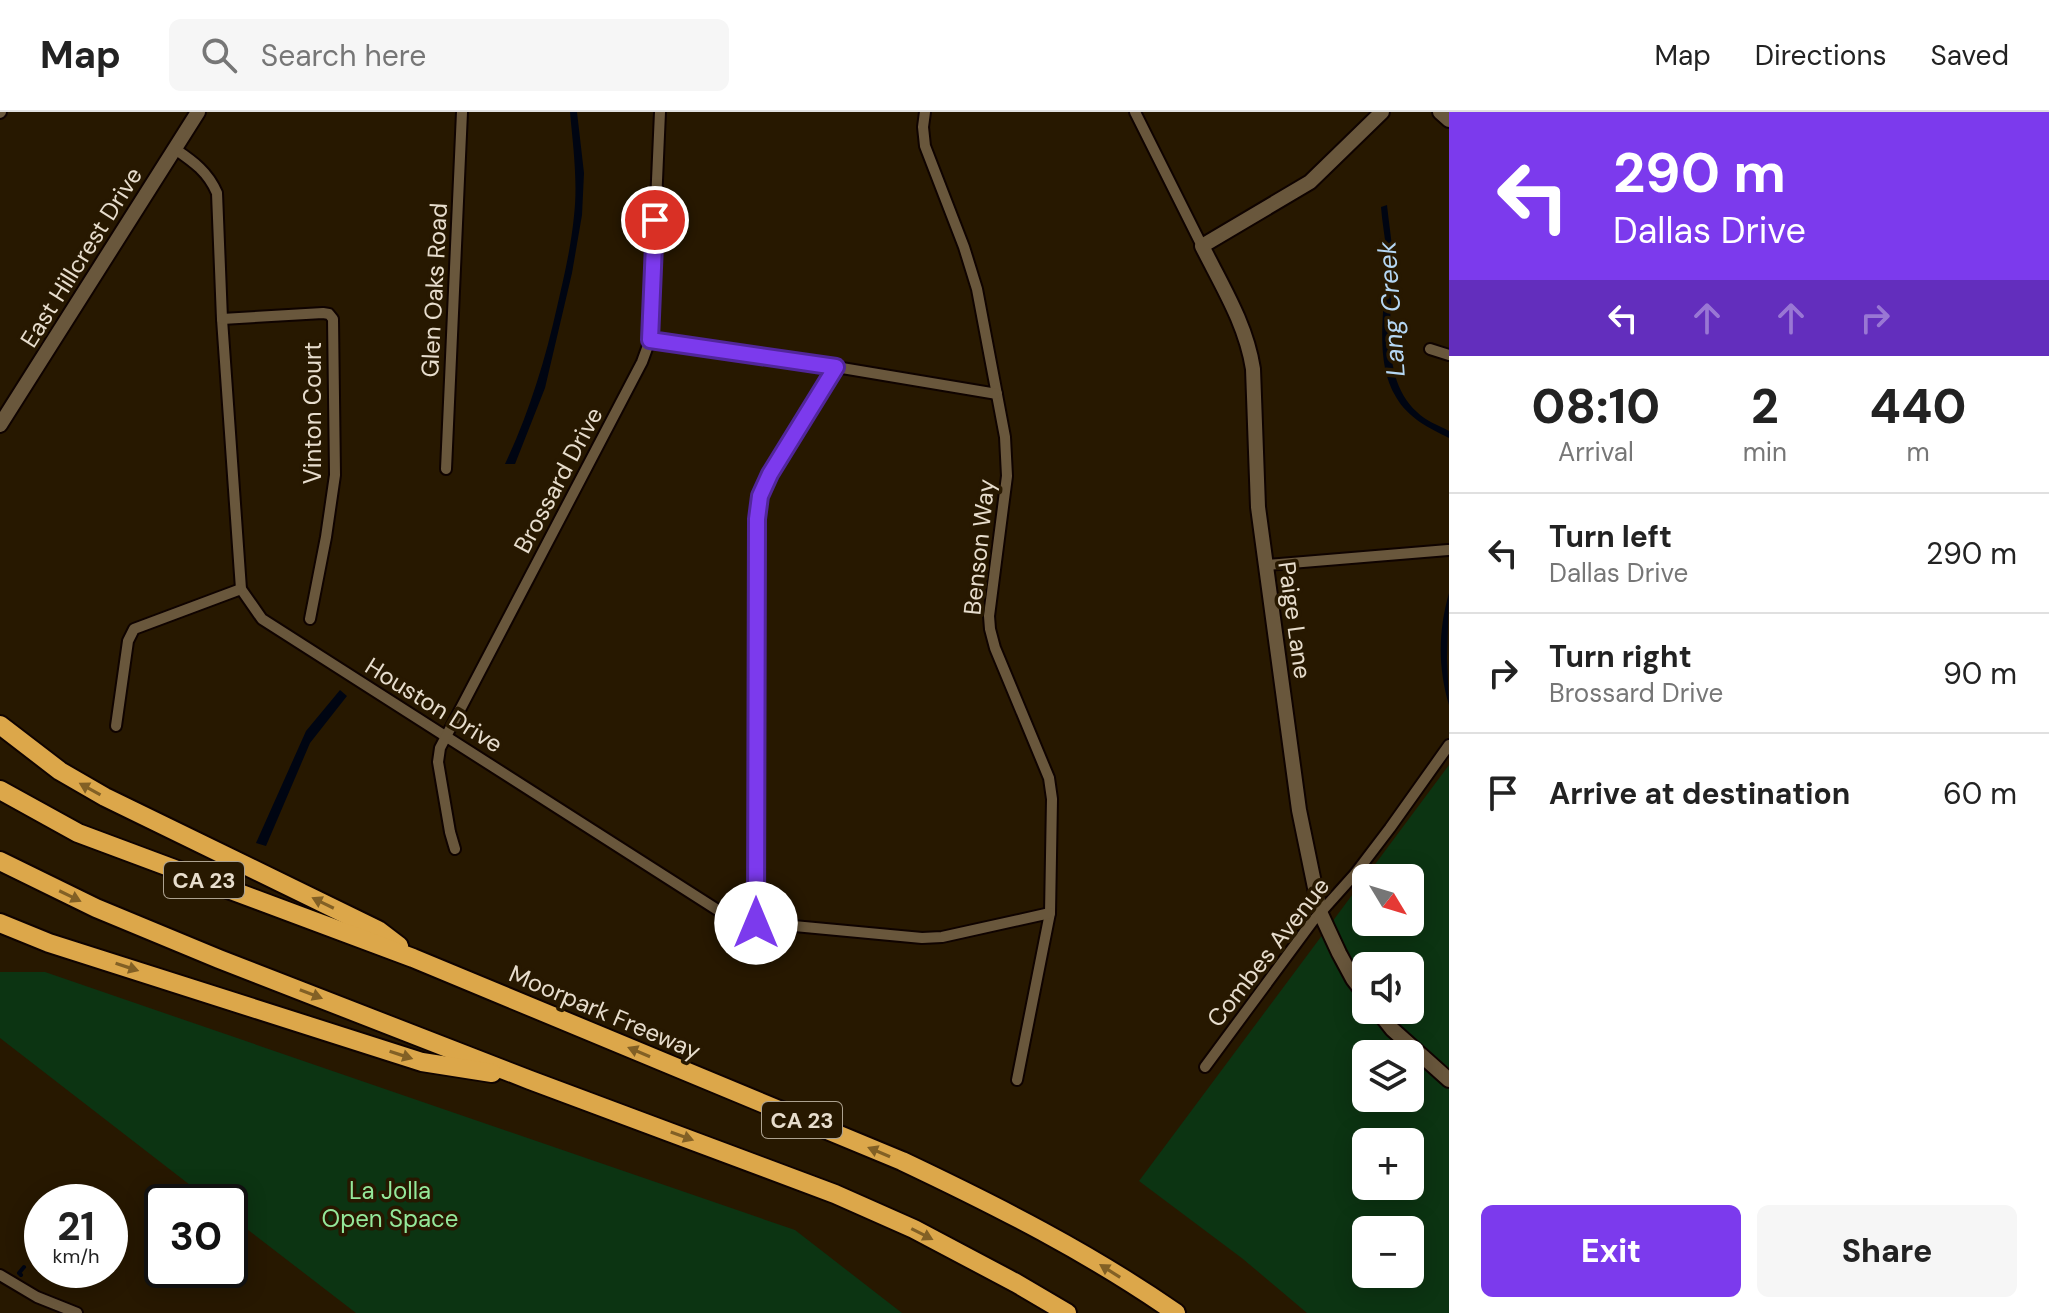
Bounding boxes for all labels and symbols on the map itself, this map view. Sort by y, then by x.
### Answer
street label: East Hillcrest Drive [13,161,149,353]
pin [621,186,689,254]
street label: Glen Oaks Road [414,202,454,378]
water label: Lang Creek [1369,239,1413,378]
street label: Vinton Court [297,342,328,484]
street label: Brossard Drive [507,402,609,558]
street label: Benson Way [956,478,1002,616]
street label: Paige Lane [1271,559,1319,681]
street label: Houston Drive [360,650,508,760]
one-way arrow [79,782,101,796]
road number: CA 23 [164,862,244,898]
north arrow [1352,864,1424,936]
street label: Combes Avenue [1200,871,1336,1033]
position arrow [714,881,798,965]
one-way arrow [58,889,82,903]
one-way arrow [312,897,335,910]
street label: Moorpark Freeway [505,958,705,1066]
one-way arrow [115,961,139,974]
one-way arrow [299,988,323,1001]
one-way arrow [627,1045,651,1058]
one-way arrow [389,1049,413,1062]
road number: CA 23 [762,1102,842,1138]
one-way arrow [670,1131,694,1143]
one-way arrow [867,1145,891,1158]
park label: La Jolla Open Space [322,1175,458,1234]
speed limit sign: 30 [144,1184,248,1288]
one-way arrow [911,1228,934,1241]
one-way arrow [1099,1264,1121,1278]

